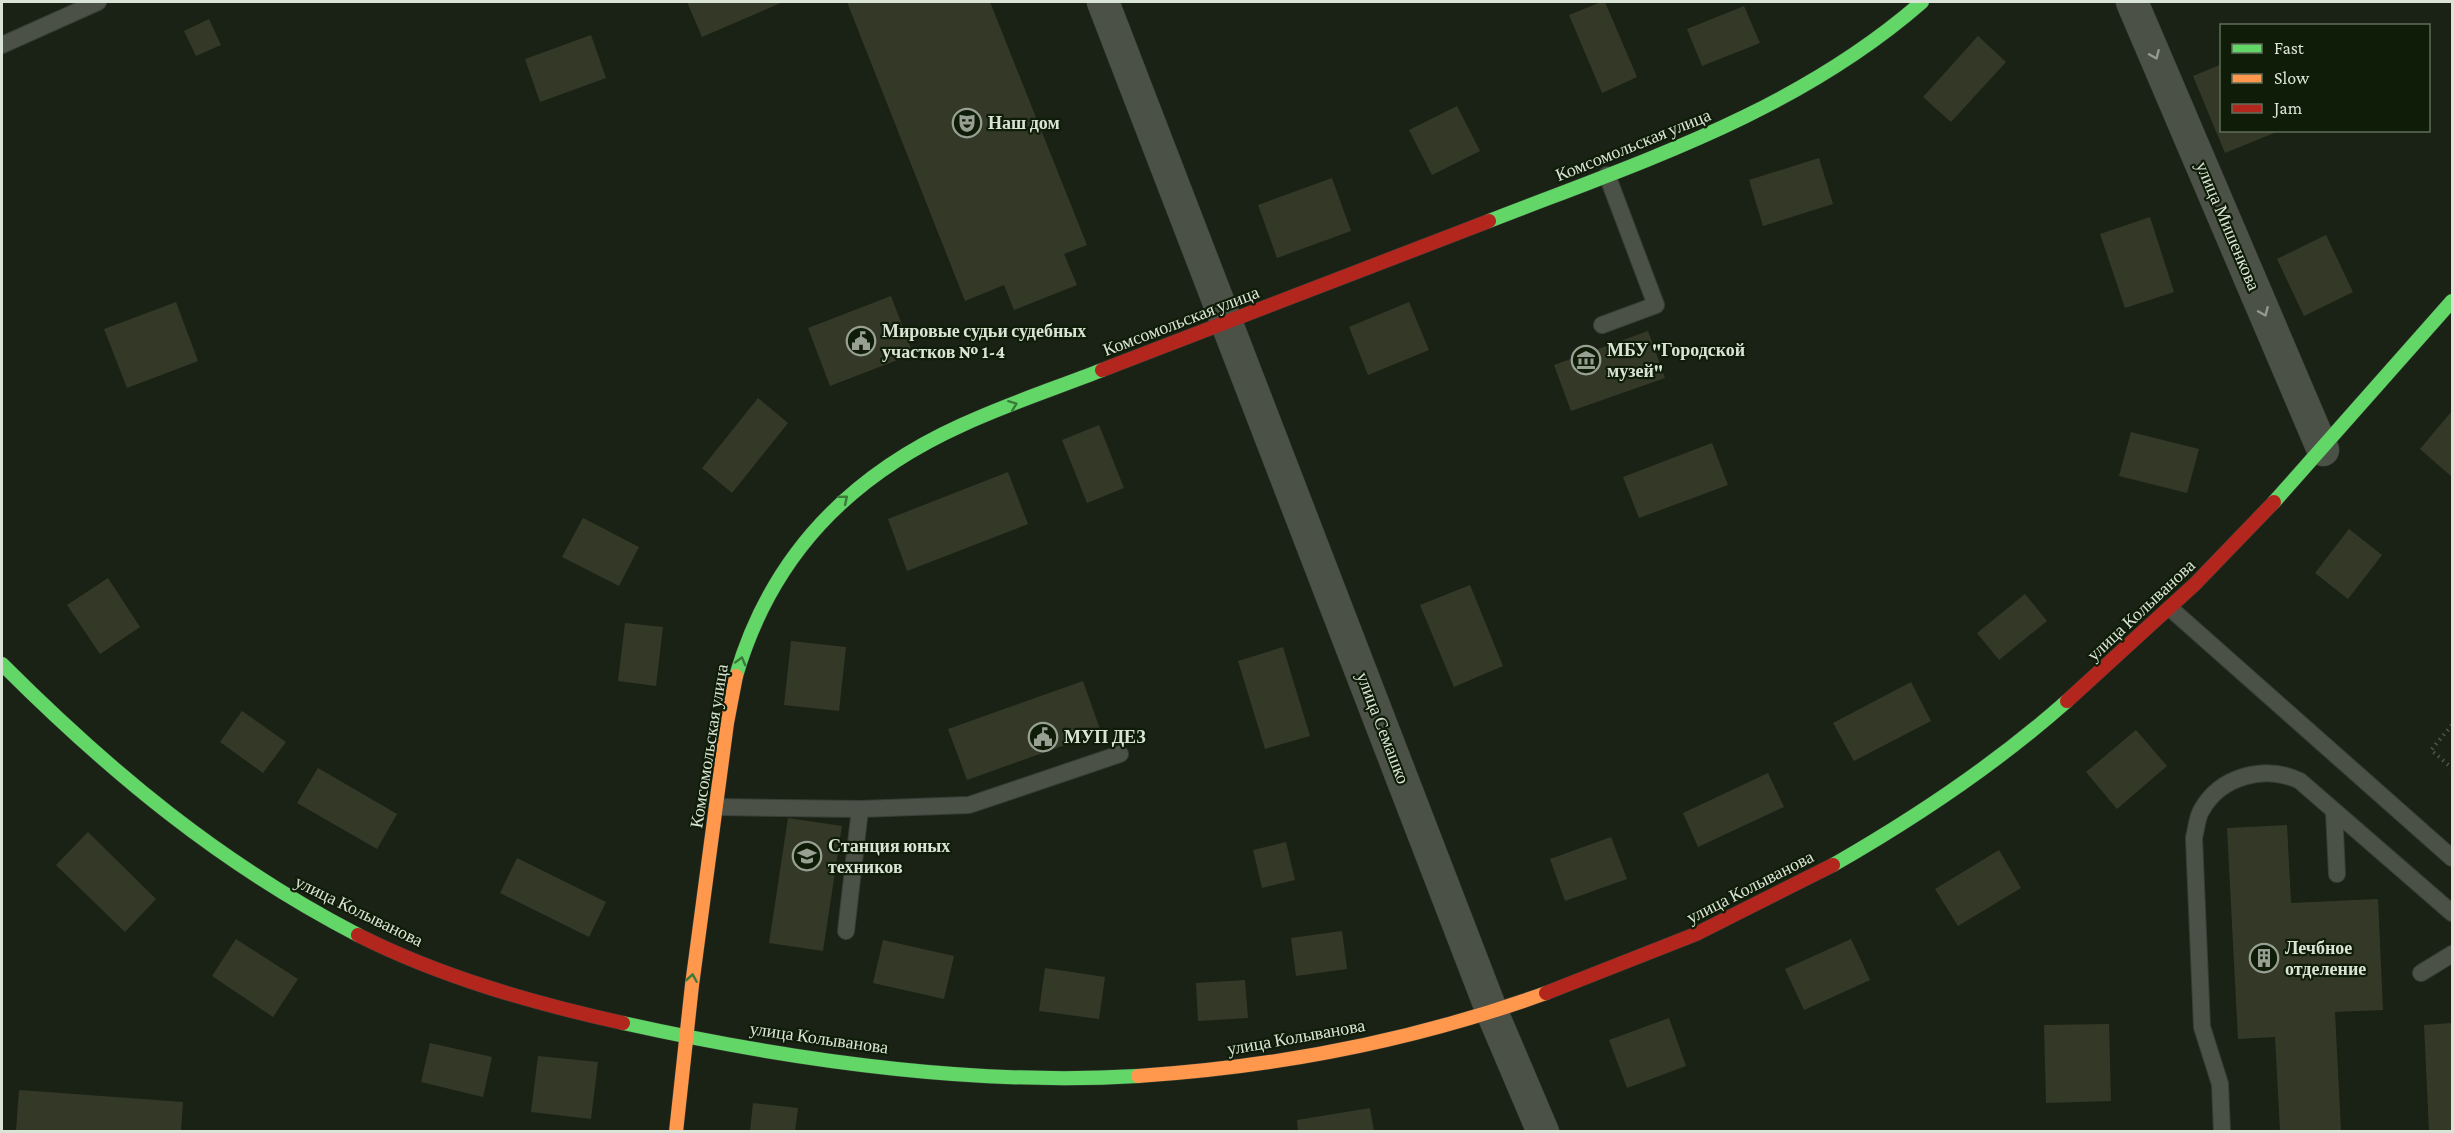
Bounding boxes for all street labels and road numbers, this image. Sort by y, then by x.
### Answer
street label: Комсомольская улица [1552,105,1714,185]
street label: улица Мишенкова [2192,159,2264,293]
street label: Комсомольская улица [1100,282,1262,360]
street label: улица Колыванова [2083,555,2199,665]
street label: Комсомольская улица [686,663,732,829]
street label: улица Семашко [1353,669,1413,787]
street label: улица Колыванова [1683,846,1817,928]
street label: улица Колыванова [292,871,426,951]
street label: улица Колыванова [1225,1015,1367,1059]
street label: улица Колыванова [748,1018,890,1058]

